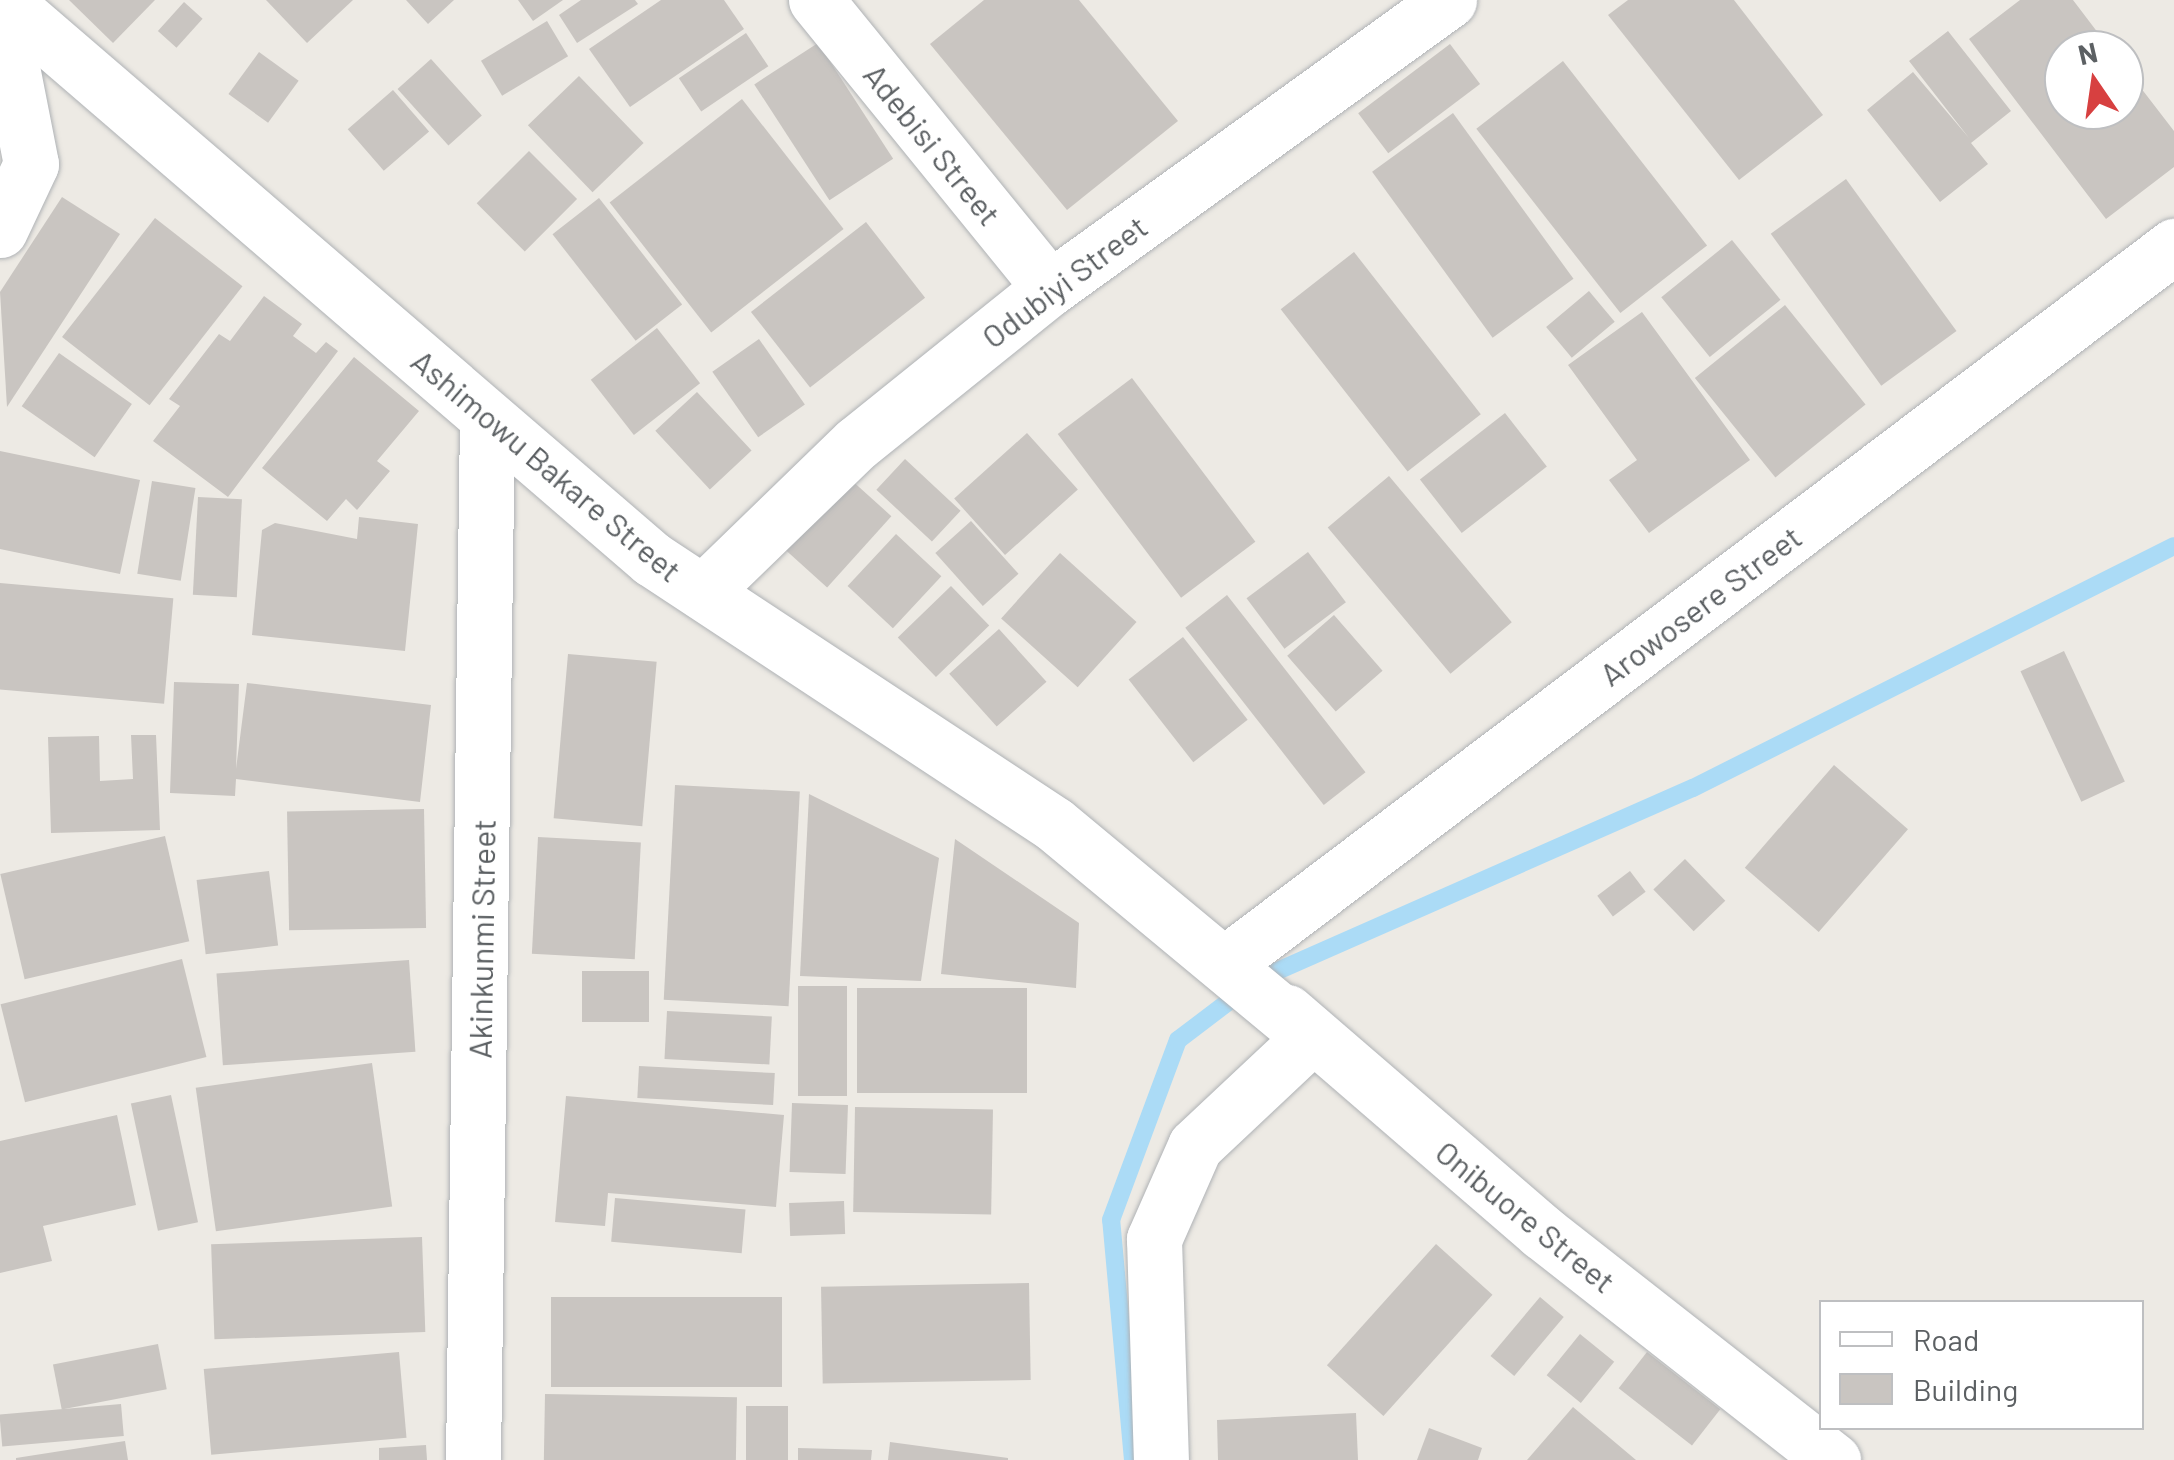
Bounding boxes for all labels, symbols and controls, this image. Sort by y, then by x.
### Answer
north arrow [2044,30,2144,130]
text: N [2075,34,2101,71]
street label: Adebisi Street [856,56,1010,232]
street label: Odubiyi Street [974,206,1154,356]
street label: Ashimowu Bakare Street [404,341,690,589]
street label: Arowosere Street [1592,517,1808,693]
street label: Akinkunmi Street [460,819,502,1059]
street label: Onibuore Street [1429,1132,1623,1300]
legend [1819,1300,2144,1430]
text: Road [1913,1321,1979,1357]
text: Building [1913,1371,2018,1407]

